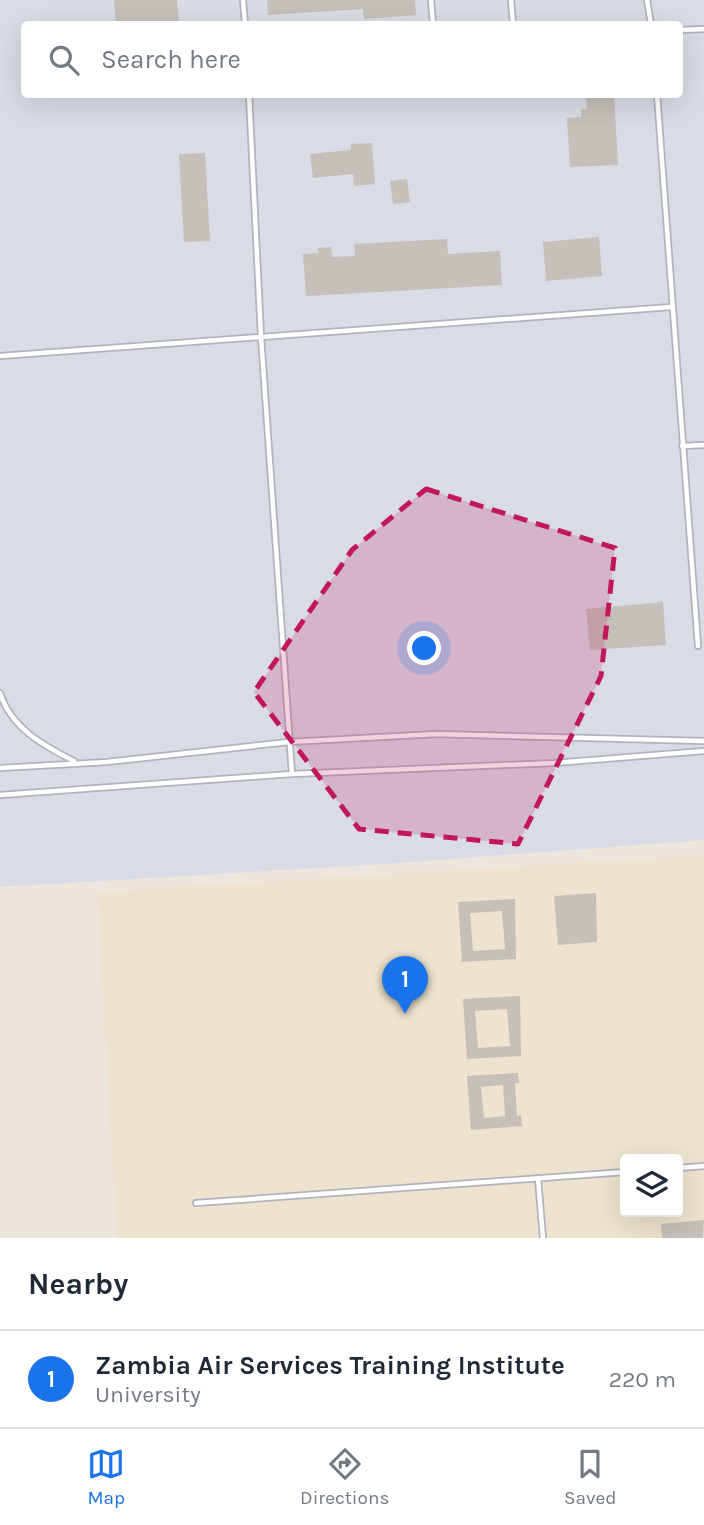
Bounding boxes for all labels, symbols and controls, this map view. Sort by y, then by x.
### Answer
search box [21,21,683,98]
icon: search [45,41,83,79]
text: Search here [101,44,241,75]
your location [407,631,441,665]
pin: 1 [382,956,428,1014]
map controls [620,1154,683,1217]
button: layers [620,1154,683,1217]
text: Nearby [28,1266,128,1302]
text: Zambia Air Services Training Institute [95,1350,565,1381]
text: 1 [47,1366,55,1393]
text: 220 m [609,1366,676,1393]
text: University [95,1381,201,1408]
tab: Map [87,1445,125,1509]
tab: Directions [300,1445,389,1509]
tab: Saved [564,1445,617,1509]

